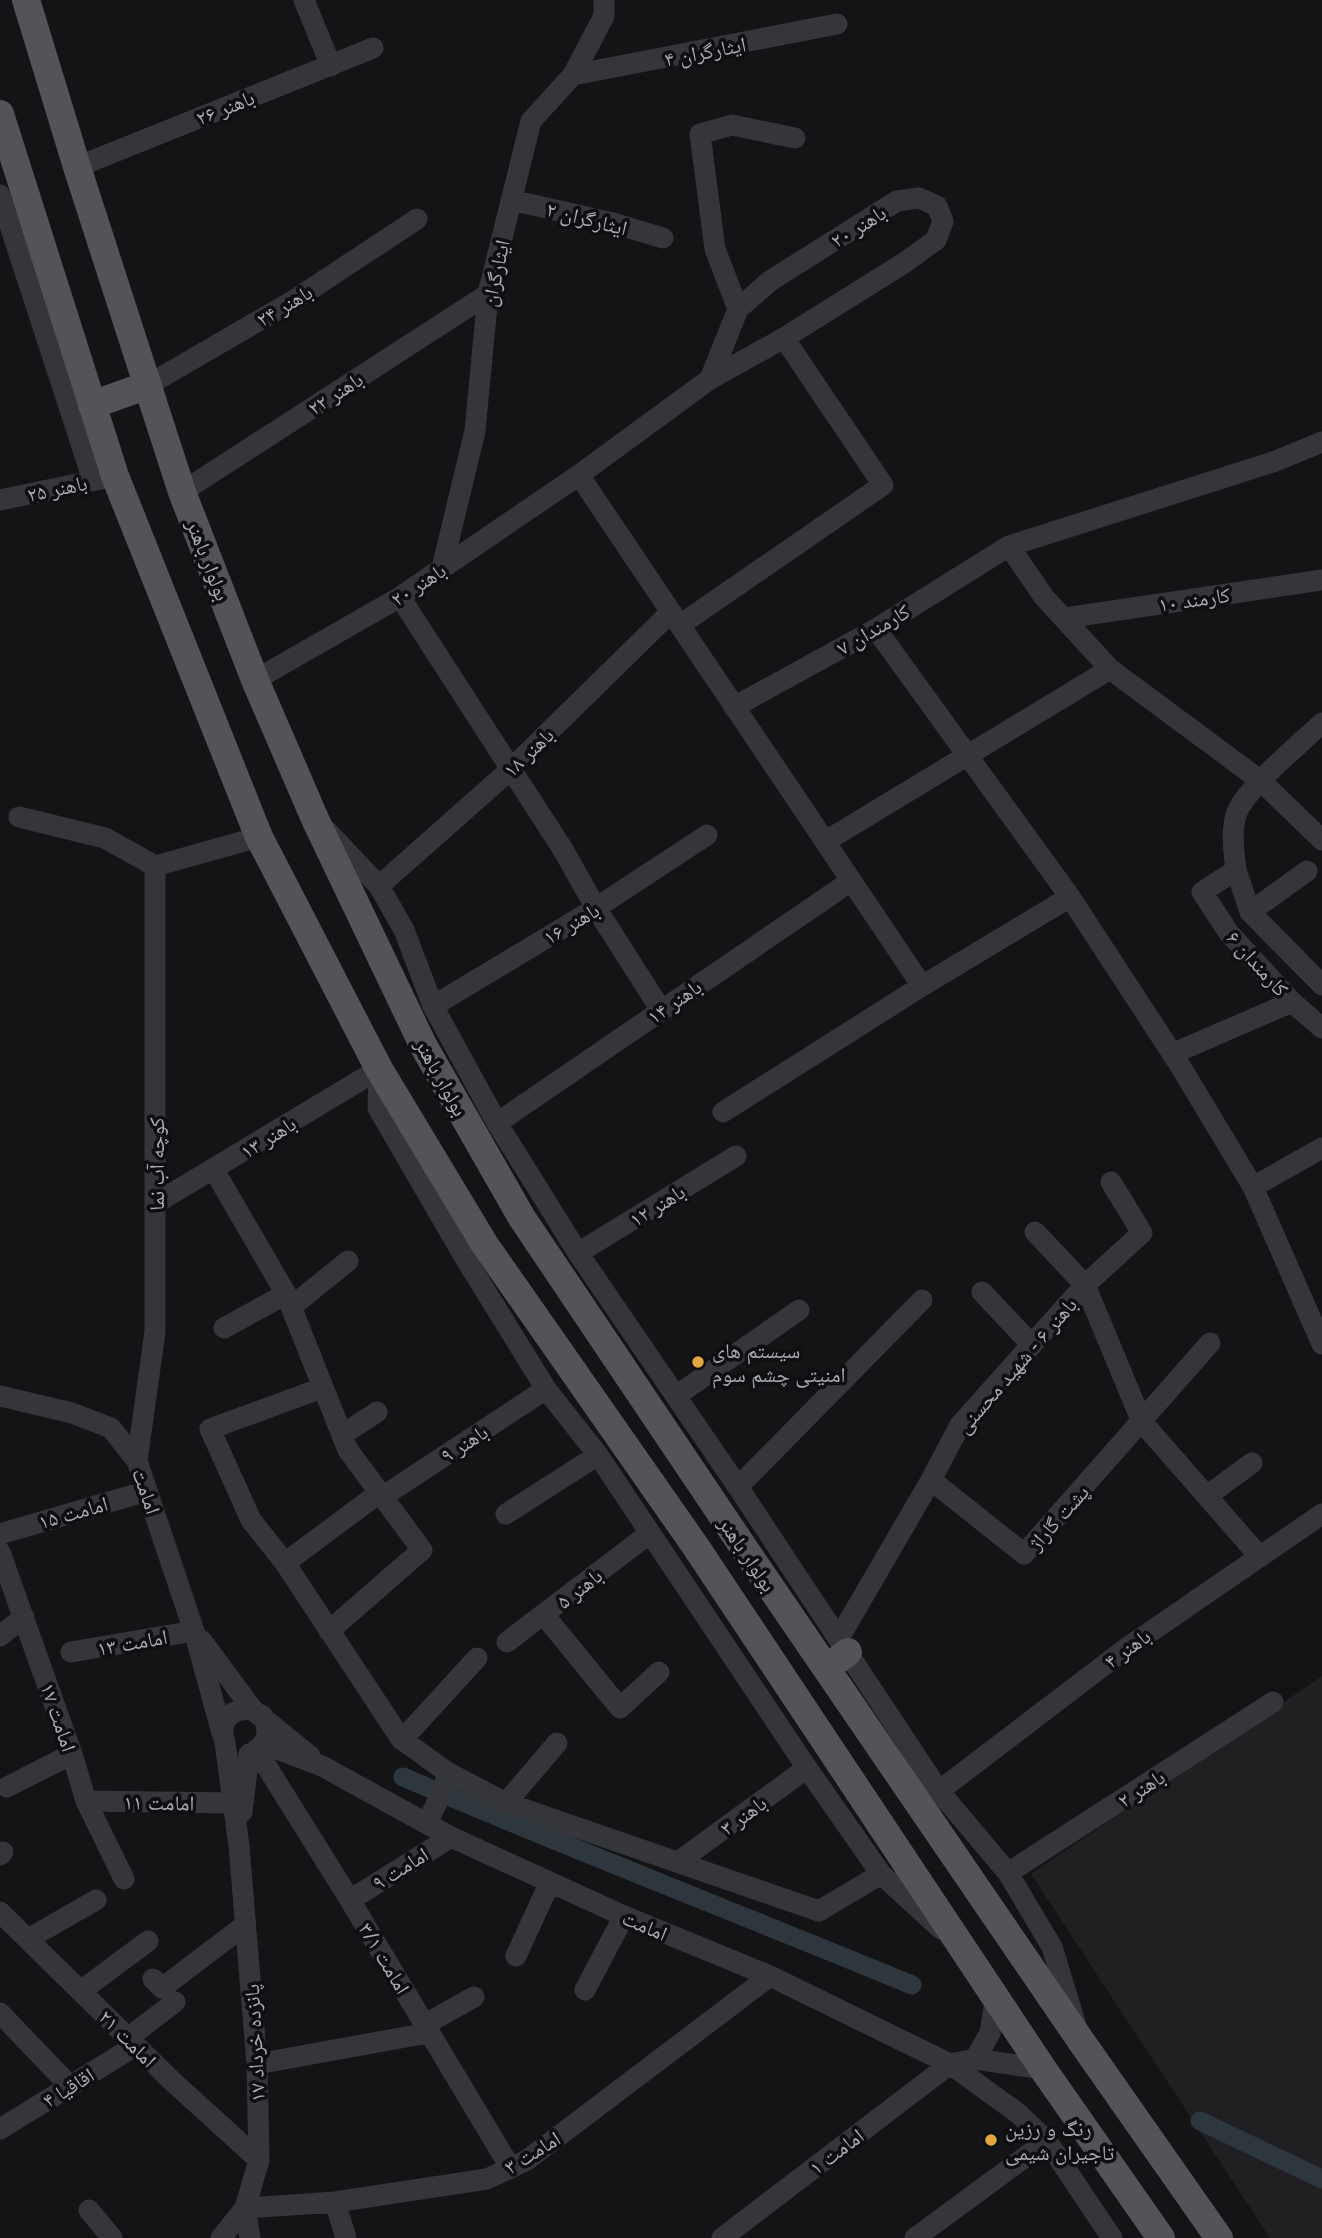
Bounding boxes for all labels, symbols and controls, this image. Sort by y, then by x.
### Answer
street label: ایثارگران ۴ [662,29,748,73]
street label: باهنر ۲۶ [192,83,258,131]
street label: ایثارگران ۲ [544,194,630,242]
street label: باهنر ۲۰ [825,198,891,254]
street label: ایثارگران [474,237,516,309]
street label: باهنر ۲۴ [251,277,317,333]
street label: باهنر ۲۲ [302,365,368,421]
street label: باهنر ۲۵ [24,468,90,508]
street label: بولوار باهنر [180,514,237,605]
street label: باهنر ۲۰ [385,556,451,612]
street label: کارمند ۱۰ [1156,580,1232,618]
street label: کارمندان ۷ [831,597,915,661]
street label: باهنر ۱۸ [496,721,560,783]
street label: باهنر ۱۶ [538,895,604,951]
street label: کارمندان ۶ [1221,924,1295,1002]
street label: باهنر ۱۴ [641,972,707,1030]
street label: بولوار باهنر [409,1032,475,1121]
street label: باهنر ۱۳ [235,1109,301,1165]
street label: کوچه آب نما [142,1117,170,1211]
street label: باهنر ۱۲ [624,1177,690,1233]
street label: باهنر ۶ - شهید محسنی [949,1291,1083,1439]
place label: سیستم های امنیتی چشم سوم [712,1336,845,1389]
marker: سیستم های امنیتی چشم سوم [690,1354,706,1370]
street label: باهنر ۹ [435,1417,493,1469]
street label: امامت [126,1464,168,1518]
street label: پشت گاراژ [1021,1478,1095,1556]
street label: امامت ۱۵ [35,1489,111,1535]
street label: بولوار باهنر [712,1510,783,1597]
street label: باهنر ۵ [550,1561,608,1615]
street label: امامت ۱۳ [95,1622,169,1662]
street label: باهنر ۴ [1098,1622,1156,1674]
street label: امامت ۱۷ [34,1679,84,1755]
street label: باهنر ۲ [1112,1762,1170,1814]
street label: امامت ۱۱ [123,1787,195,1817]
street label: باهنر ۳ [714,1789,772,1841]
street label: امامت ۹ [366,1840,434,1896]
street label: امامت [618,1903,672,1947]
street label: امامت ۳/۱ [353,1917,417,1999]
street label: پانزده خرداد ۱۷ [237,1983,271,2103]
street label: امامت ۲۱ [93,2003,163,2073]
street label: اقاقیا ۴ [37,2060,99,2114]
place label: رنگ و رزین تاجیران شیمی [1005,2114,1114,2166]
street label: امامت ۱ [803,2121,869,2181]
street label: امامت ۳ [498,2124,566,2180]
marker: رنگ و رزین تاجیران شیمی [983,2132,999,2148]

